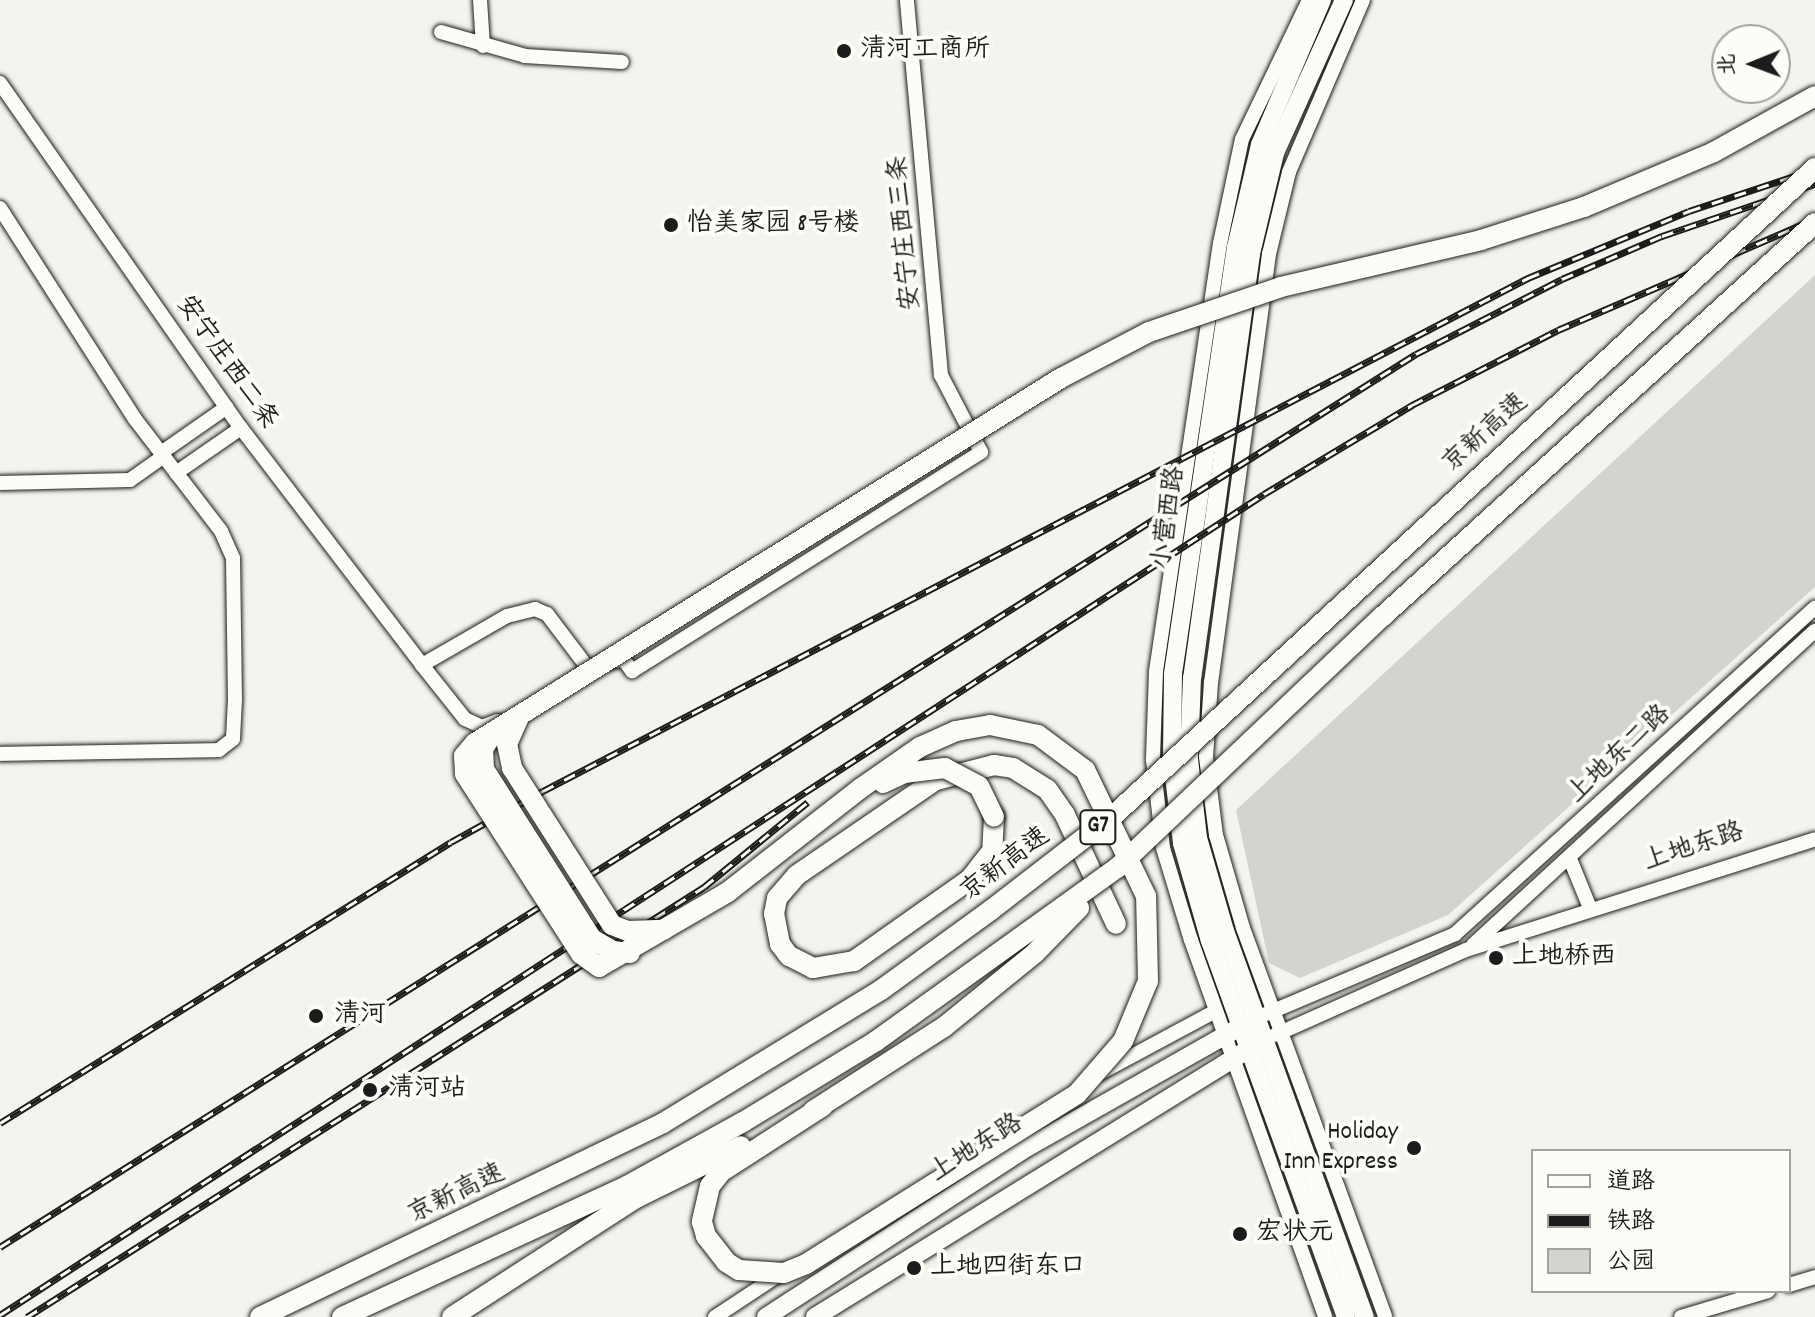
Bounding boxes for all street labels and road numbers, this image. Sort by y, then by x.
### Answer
street label: 安宁庄西三条 [884,154,928,312]
street label: 安宁庄西二条 [168,290,284,436]
street label: 京新高速 [1437,388,1535,480]
street label: 小营西路 [1147,464,1193,572]
street label: 上地东二路 [1562,699,1678,811]
road number: G7 [1078,807,1118,847]
street label: 上地东路 [1640,817,1748,879]
street label: 京新高速 [955,821,1057,909]
street label: 上地东路 [925,1108,1029,1190]
street label: 京新高速 [403,1158,511,1232]

